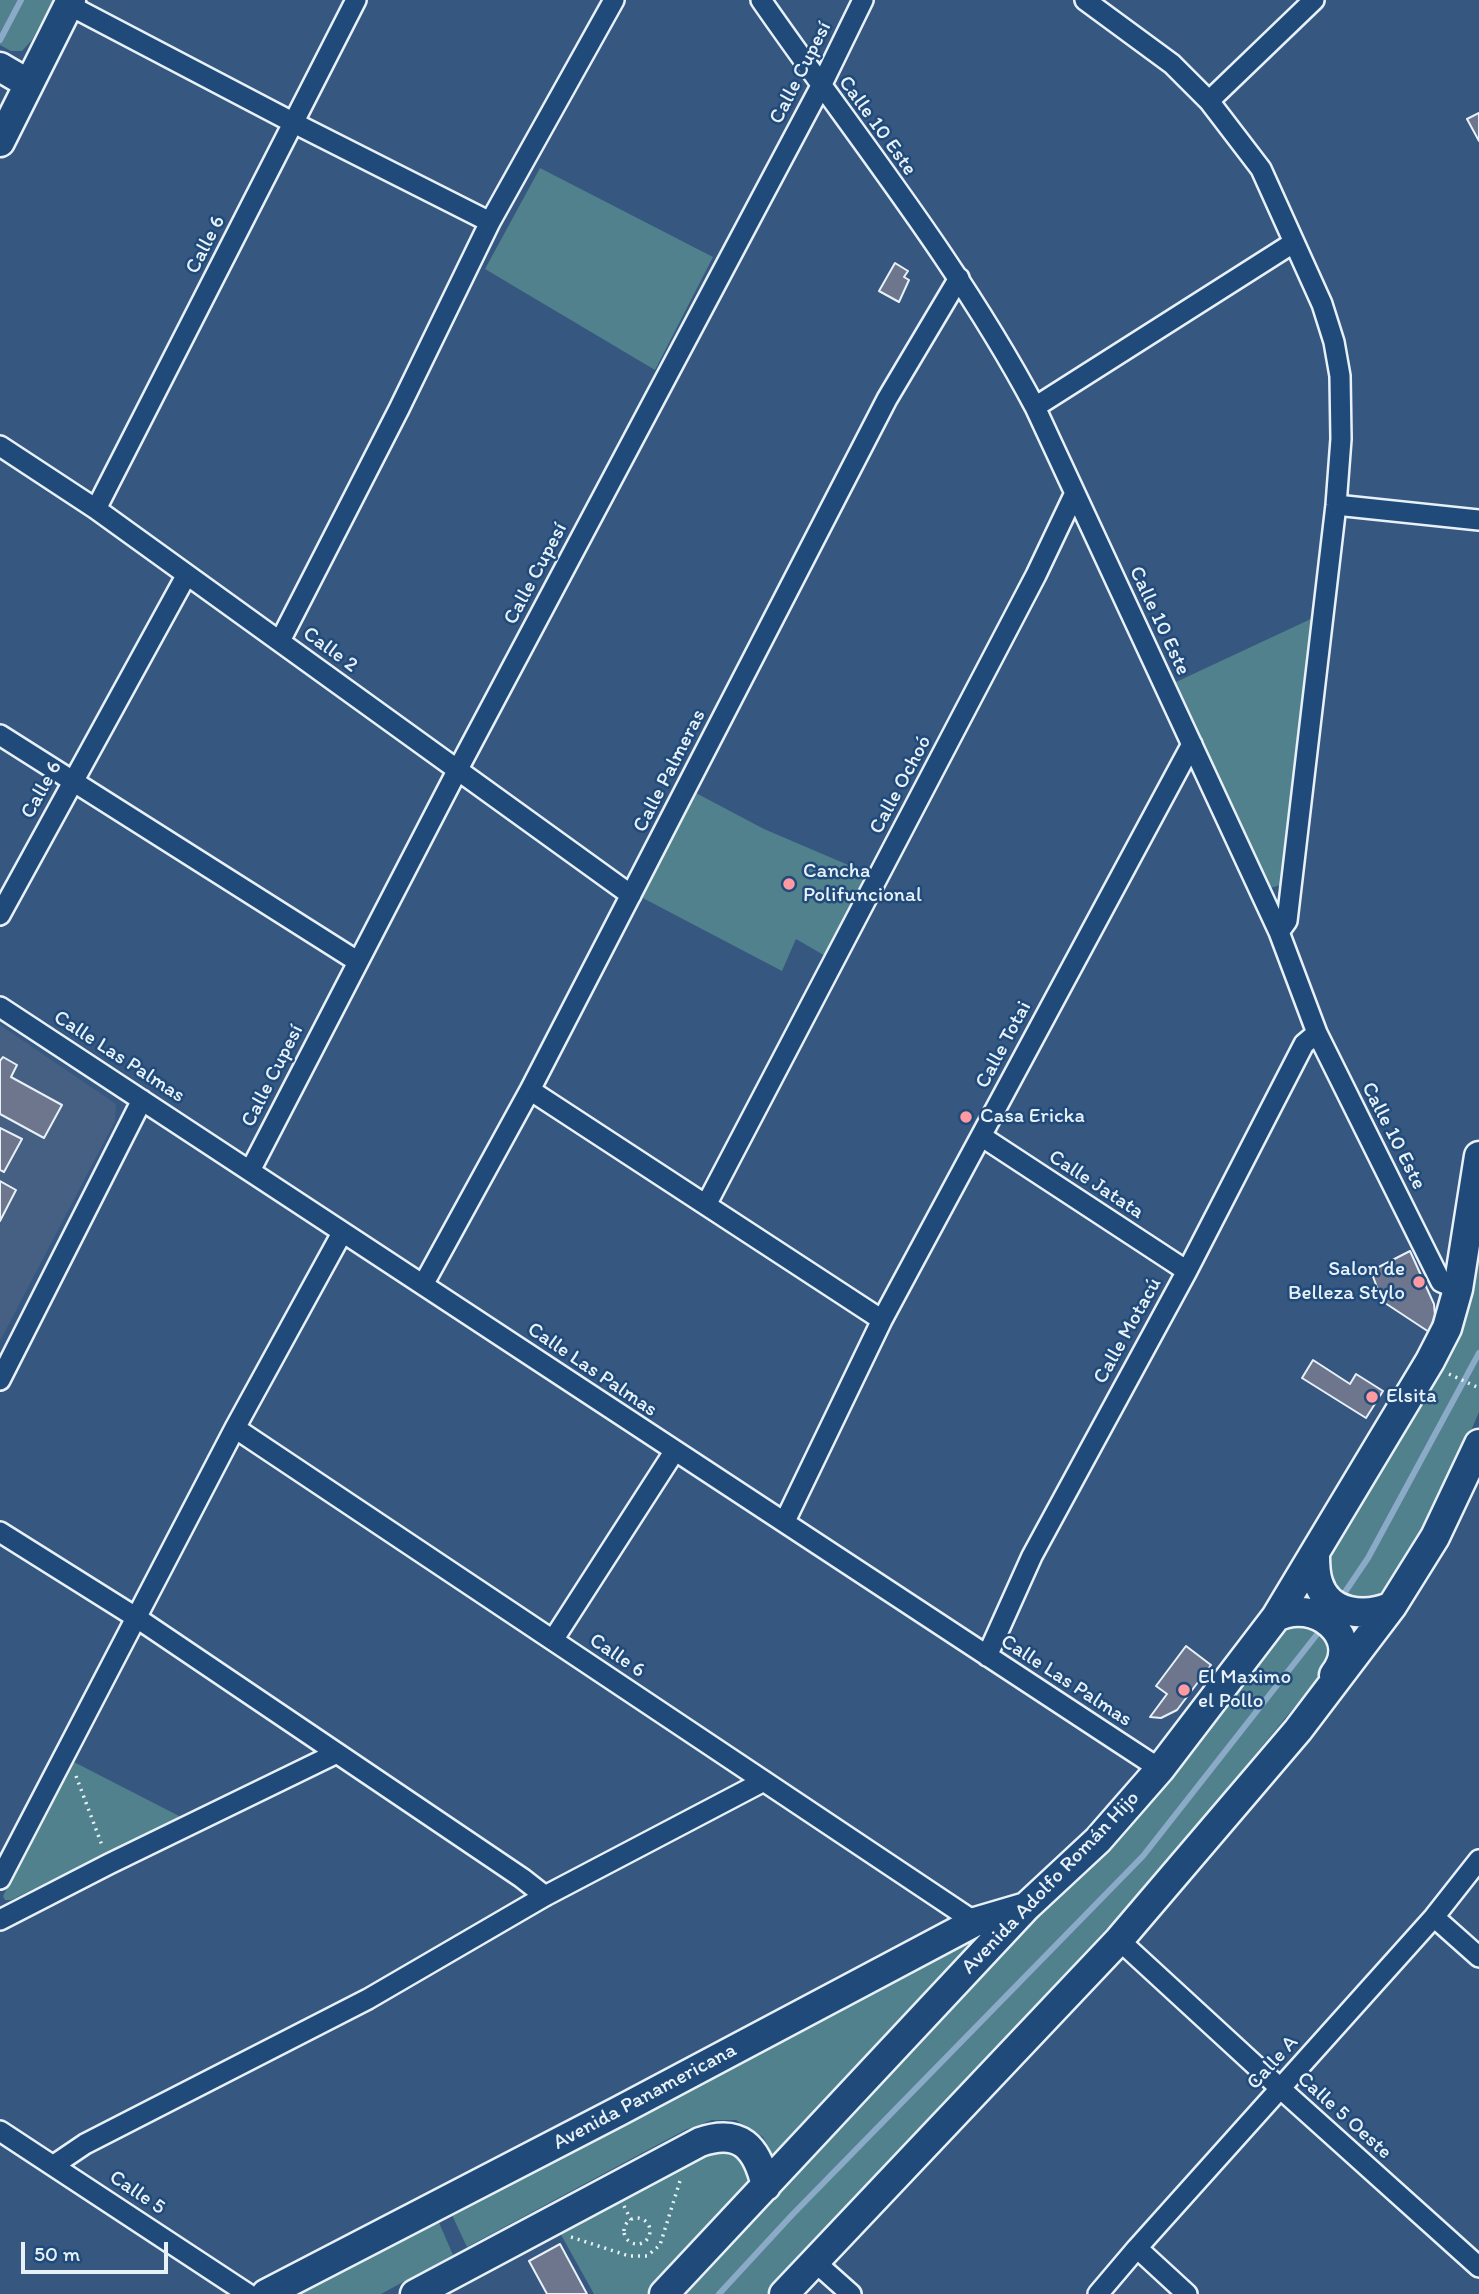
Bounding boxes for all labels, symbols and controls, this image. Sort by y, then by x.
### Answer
street label: Calle Cupesí [764,17,838,129]
street label: Calle 10 Este [832,71,922,181]
street label: Calle 6 [181,212,231,278]
street label: Calle Cupesí [499,519,573,629]
street label: Calle 10 Este [1123,563,1195,679]
street label: Calle 2 [297,622,363,678]
street label: Calle Palmeras [628,705,712,837]
street label: Calle Ochoó [864,731,938,839]
street label: Calle 6 [16,757,68,823]
place label: Cancha Polifuncional [803,859,922,909]
marker: Cancha Polifuncional [781,876,797,892]
street label: Calle Totai [971,997,1037,1093]
street label: Calle Las Palmas [49,1005,189,1109]
street label: Calle Cupesí [236,1020,310,1132]
street label: Calle 10 Este [1355,1078,1431,1194]
place label: Casa Ericka [980,1104,1085,1130]
marker: Casa Ericka [958,1109,974,1125]
street label: Calle Jatata [1044,1145,1148,1225]
place label: Salon de Belleza Stylo [1288,1257,1405,1307]
street label: Calle Motacú [1088,1273,1168,1389]
marker: Salon de Belleza Stylo [1411,1274,1427,1290]
street label: Calle Las Palmas [522,1317,662,1423]
place label: Elsita [1386,1384,1436,1410]
marker: Elsita [1364,1389,1380,1405]
street label: Calle 6 [584,1628,650,1684]
street label: Calle Las Palmas [996,1629,1136,1733]
place label: El Maximo el Pollo [1198,1665,1291,1715]
marker: El Maximo el Pollo [1176,1682,1192,1698]
street label: Avenida Adolfo Román Hijo [957,1786,1145,1980]
street label: Calle A [1242,2031,1304,2095]
street label: Avenida Panamericana [549,2038,741,2156]
street label: Calle 5 Oeste [1291,2067,1397,2165]
street label: Calle 5 [104,2165,170,2221]
scale bar [24,2228,172,2272]
text: 50 m [34,2241,80,2266]

